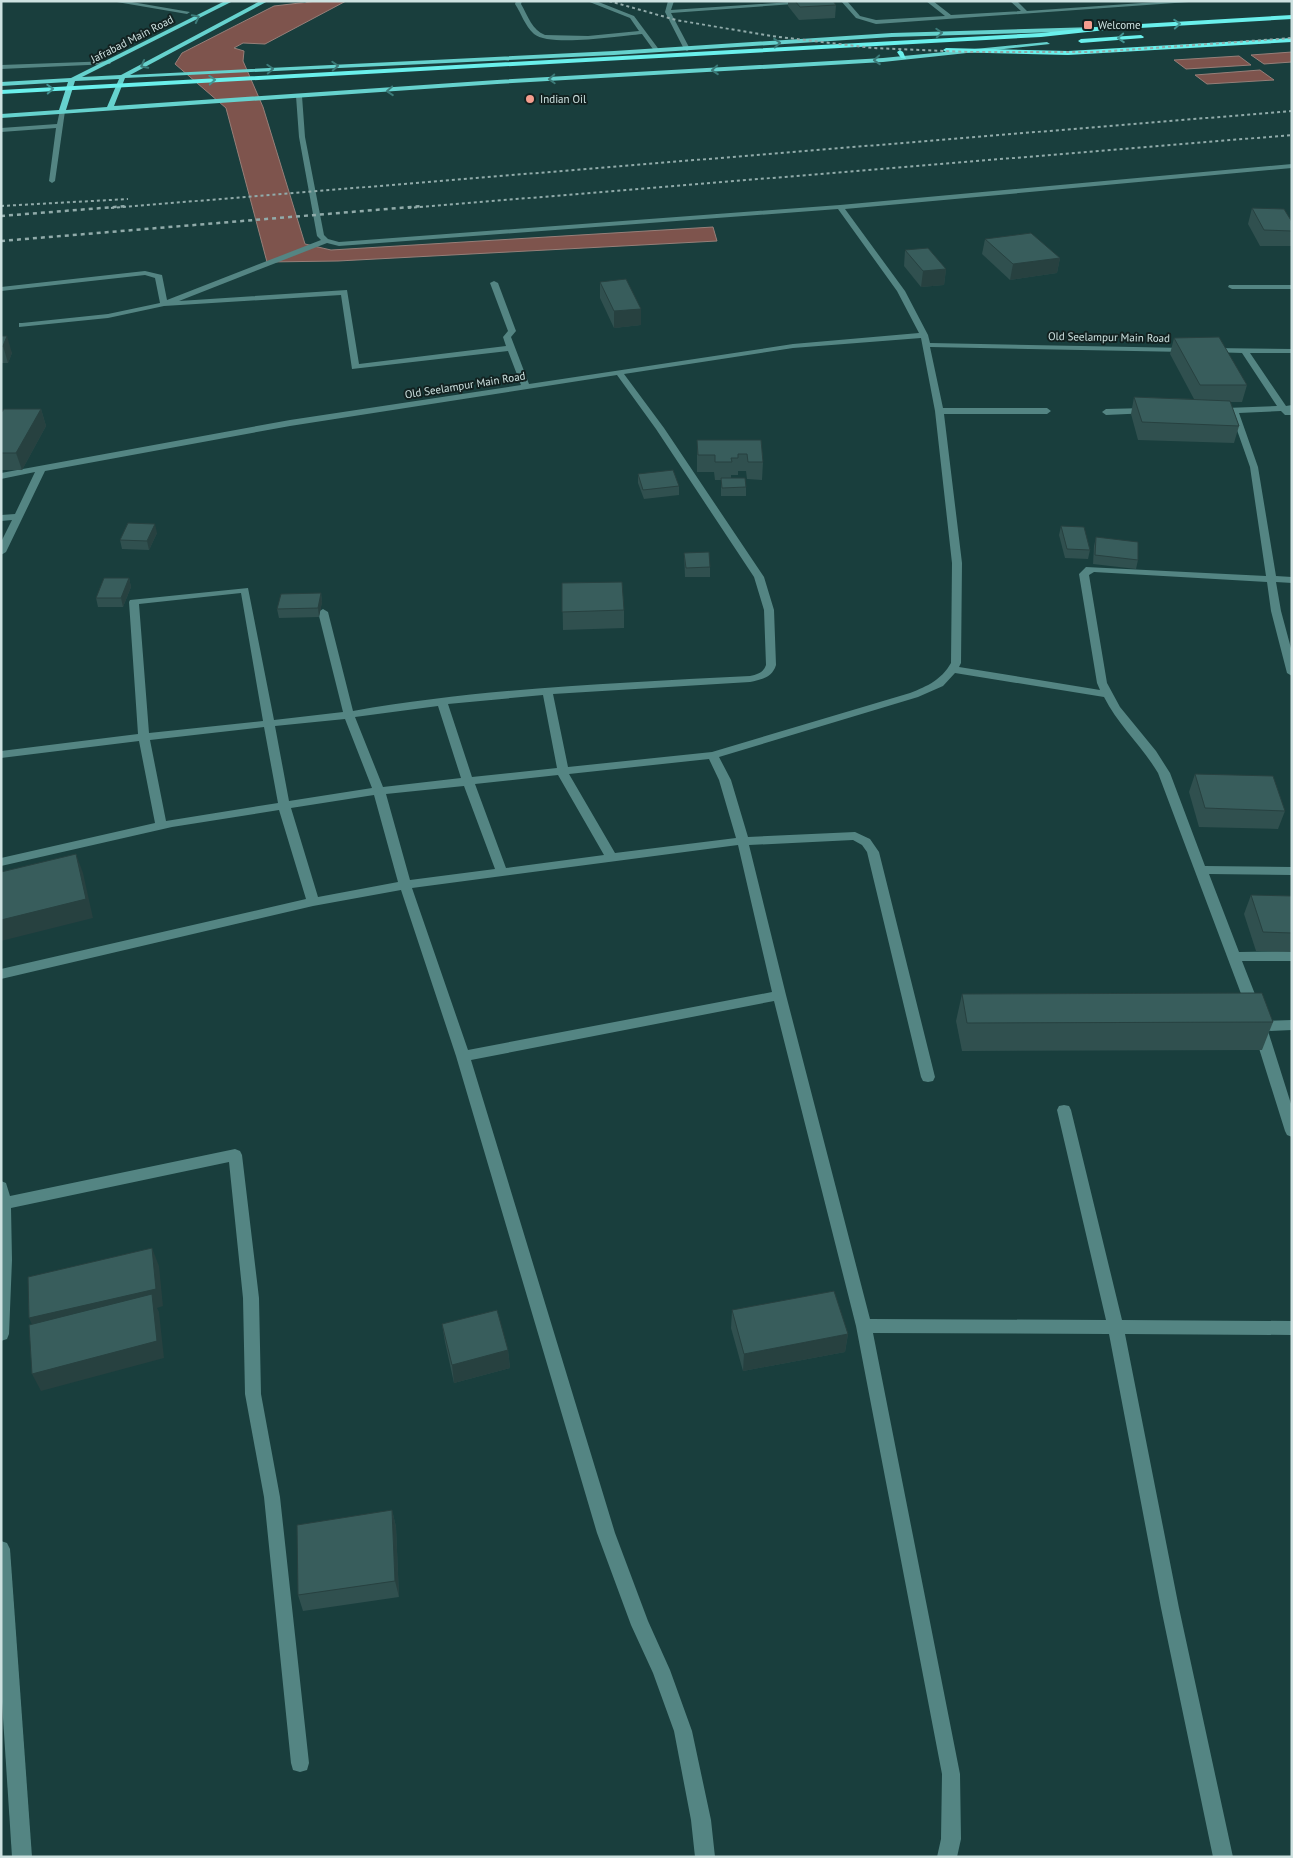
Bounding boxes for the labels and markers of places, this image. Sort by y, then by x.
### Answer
place label: Welcome [1098,18,1141,32]
marker: Welcome [1082,19,1094,31]
place label: Indian Oil [540,92,587,106]
marker: Indian Oil [524,93,536,105]

